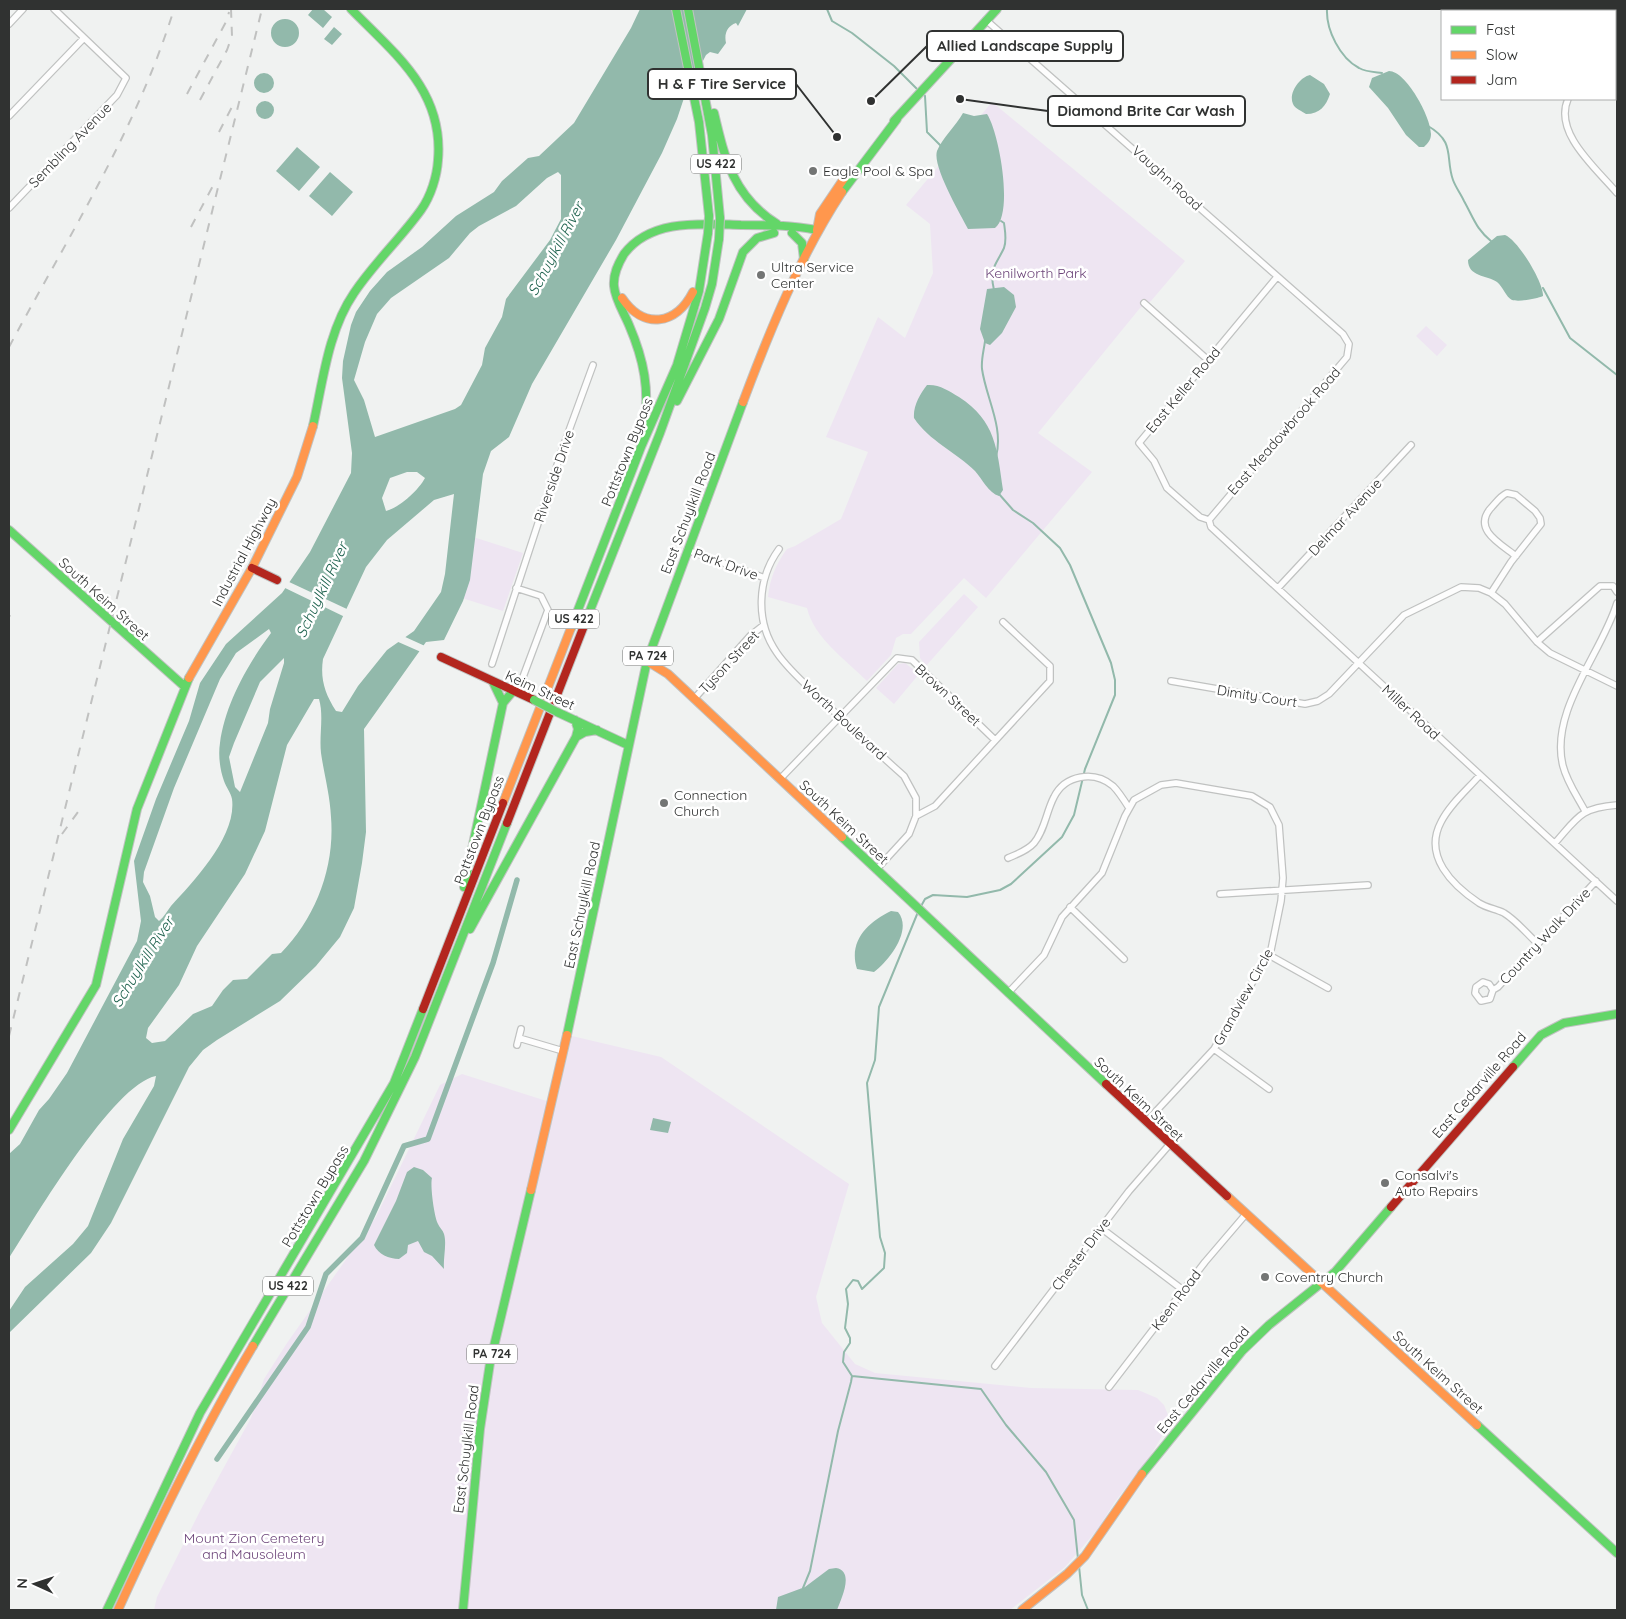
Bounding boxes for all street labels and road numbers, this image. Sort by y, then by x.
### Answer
street label: Sembling Avenue [25,98,115,191]
street label: Vaughn Road [1128,142,1206,214]
road number: US 422 [691,154,741,173]
street label: East Keller Road [1142,343,1224,437]
street label: East Meadowbrook Road [1224,363,1344,499]
street label: Pottstown Bypass [597,395,657,509]
street label: Riverside Drive [530,427,578,525]
street label: East Schuylkill Road [656,449,720,577]
street label: Delmar Avenue [1304,474,1386,560]
street label: Industrial Highway [208,495,280,609]
street label: Park Drive [691,544,761,584]
street label: South Keim Street [55,554,153,645]
road number: US 422 [549,610,599,628]
street label: Tyson Street [695,626,763,697]
road number: PA 724 [623,646,673,666]
street label: Brown Street [911,660,985,730]
street label: Keim Street [502,666,578,714]
street label: Worth Boulevard [798,676,890,764]
street label: Dimity Court [1216,681,1299,711]
street label: Miller Road [1378,681,1444,743]
street label: Pottstown Bypass [450,773,508,887]
street label: South Keim Street [796,776,893,868]
street label: East Schuylkill Road [560,840,604,970]
street label: Country Walk Drive [1496,884,1594,988]
street label: Grandview Circle [1209,945,1277,1049]
street label: East Cedarville Road [1428,1028,1530,1142]
street label: South Keim Street [1091,1053,1188,1145]
street label: Pottstown Bypass [277,1142,353,1250]
street label: Chester Drive [1048,1214,1114,1294]
street label: Keen Road [1147,1266,1205,1334]
road number: US 422 [263,1276,313,1295]
street label: East Cedarville Road [1153,1323,1253,1437]
street label: South Keim Street [1389,1327,1487,1418]
road number: PA 724 [467,1345,517,1364]
street label: East Schuylkill Road [449,1384,483,1514]

